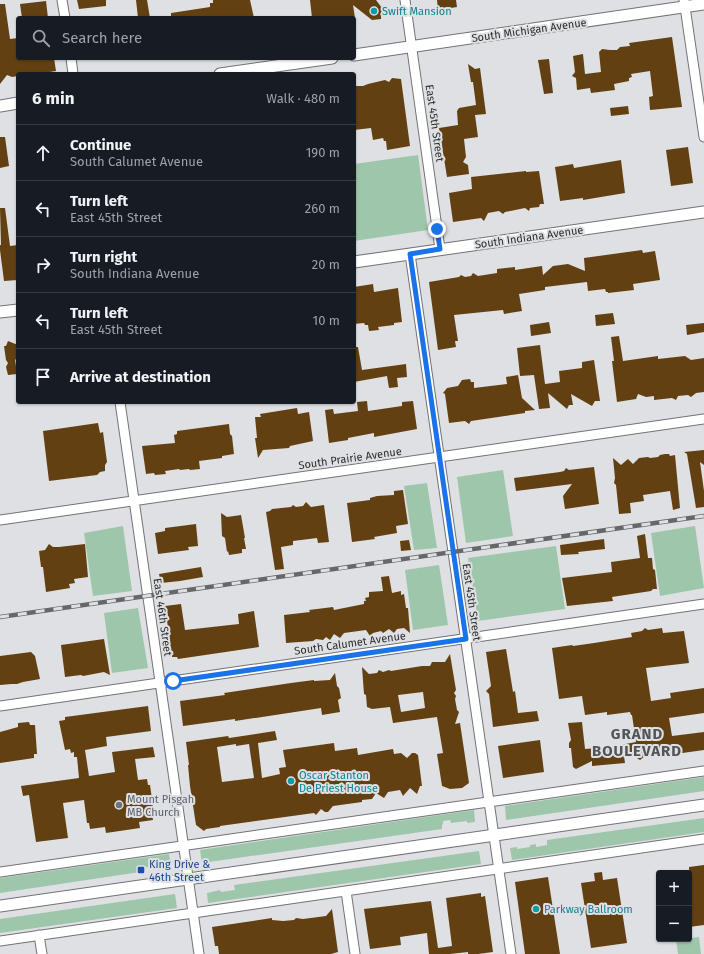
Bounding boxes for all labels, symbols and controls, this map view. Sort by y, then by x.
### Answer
place label: Swift Mansion [382,5,452,18]
marker: Swift Mansion [369,6,379,16]
search box [16,16,356,60]
street label: South Michigan Avenue [471,16,587,45]
icon: search [30,27,52,49]
text: Search here [62,29,142,47]
street label: East 45th Street [423,84,446,163]
text: 6 min [32,88,75,109]
text: Walk · 480 m [266,91,340,106]
text: Continue [70,136,131,154]
icon: ahead [32,142,54,164]
text: 190 m [306,145,340,160]
text: South Calumet Avenue [70,154,203,169]
text: Turn left [70,192,128,210]
icon: left [32,198,54,220]
text: 260 m [305,201,340,216]
text: East 45th Street [70,210,162,225]
route end [428,220,446,238]
street label: South Indiana Avenue [474,223,584,252]
text: Turn right [70,248,137,266]
icon: right [32,254,54,276]
text: 20 m [312,257,340,272]
text: South Indiana Avenue [70,266,199,281]
text: Turn left [70,304,128,322]
icon: left [32,310,54,332]
text: 10 m [313,313,340,328]
text: East 45th Street [70,322,162,337]
icon: arrive [32,366,54,388]
text: Arrive at destination [70,368,211,386]
street label: South Prairie Avenue [298,445,402,472]
street label: East 45th Street [460,563,483,642]
street label: East 46th Street [151,577,174,657]
street label: South Calumet Avenue [293,629,407,658]
route start [164,672,182,690]
district label: GRAND BOULEVARD [592,725,682,760]
place label: Oscar Stanton De Priest House [299,769,378,795]
marker: Oscar Stanton De Priest House [286,776,296,786]
place label: Mount Pisgah MB Church [127,793,194,819]
marker: Mount Pisgah MB Church [114,800,124,810]
place label: King Drive & 46th Street [149,858,210,884]
marker: King Drive & 46th Street [136,865,146,875]
map controls [656,870,692,942]
button: + [656,870,692,906]
place label: Parkway Ballroom [544,903,633,916]
marker: Parkway Ballroom [531,904,541,914]
button: − [656,906,692,942]

